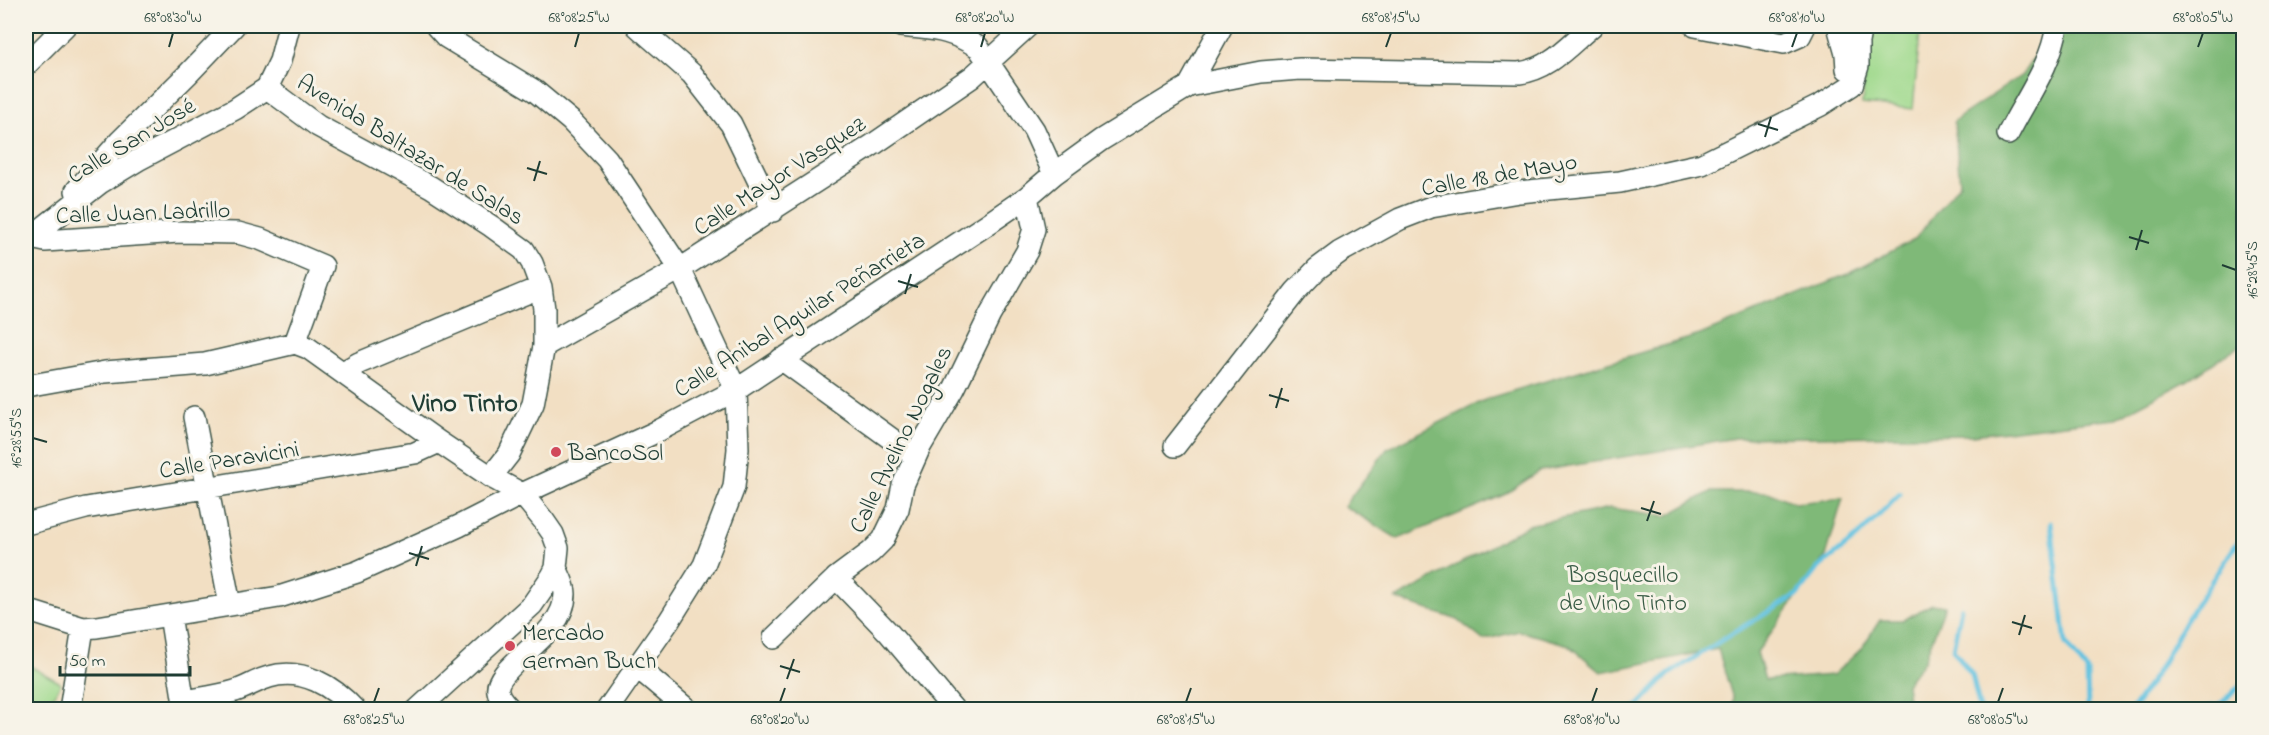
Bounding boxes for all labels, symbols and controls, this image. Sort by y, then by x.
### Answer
text: 68°08'30"W [144,7,202,29]
text: 68°08'25"W [548,7,610,29]
text: 68°08'20"W [956,7,1015,29]
text: 68°08'15"W [1362,7,1420,29]
text: 68°08'10"W [1769,7,1825,29]
text: 68°08'05"W [2173,7,2233,29]
street label: Avenida Baltazar de Salas [289,67,530,236]
street label: Calle San José [61,90,203,194]
street label: Calle Mayor Vasquez [687,108,875,247]
street label: Calle 18 de Mayo [1419,146,1580,208]
street label: Calle Juan Ladrillo [55,194,231,235]
street label: Calle Anibal Aguilar Peñarrieta [668,224,933,408]
text: 16°28'45"S [2242,241,2264,299]
street label: Calle Avelino Nogales [842,340,963,540]
district label: Vino Tinto [411,386,518,424]
text: 16°28'55"S [6,407,28,468]
street label: Calle Paravicini [157,433,302,490]
place label: BancoSol [567,437,663,472]
marker: BancoSol [549,445,563,459]
park label: Bosquecillo de Vino Tinto [1559,559,1687,622]
place label: Mercado German Buch [522,617,657,680]
scale bar [60,639,190,677]
marker: Mercado German Buch [503,639,517,653]
text: 50 m [69,649,106,675]
text: 68°08'25"W [343,709,405,731]
text: 68°08'20"W [751,709,810,731]
text: 68°08'15"W [1157,709,1215,731]
text: 68°08'10"W [1564,709,1620,731]
text: 68°08'05"W [1968,709,2028,731]

